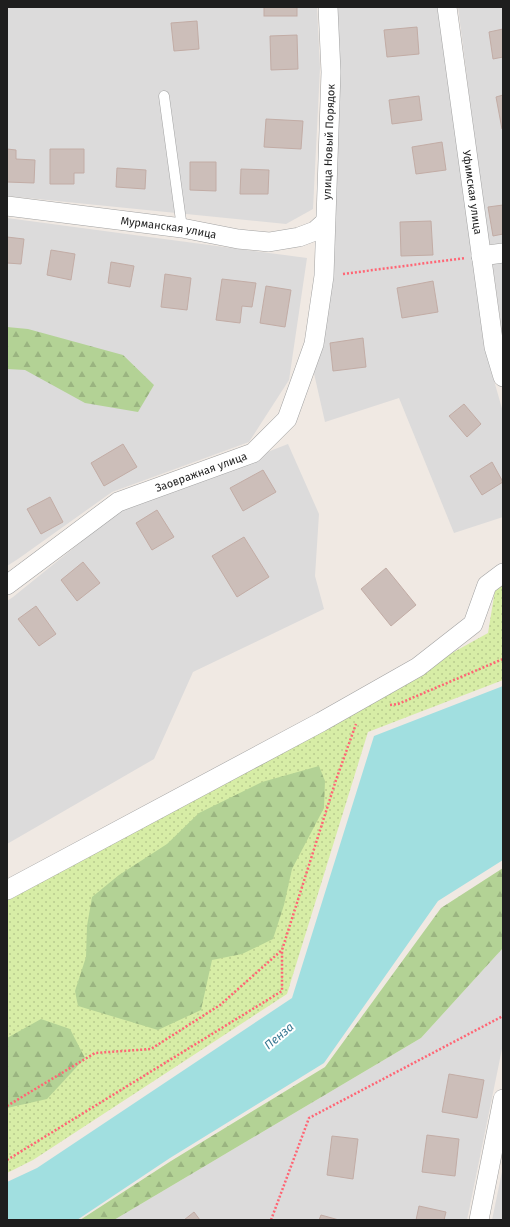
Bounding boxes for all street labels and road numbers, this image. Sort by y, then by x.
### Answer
street label: улица Новый Порядок [320,83,337,200]
street label: Уфимская улица [460,149,485,235]
street label: Мурманская улица [120,214,218,241]
street label: Заовражная улица [153,449,249,494]

